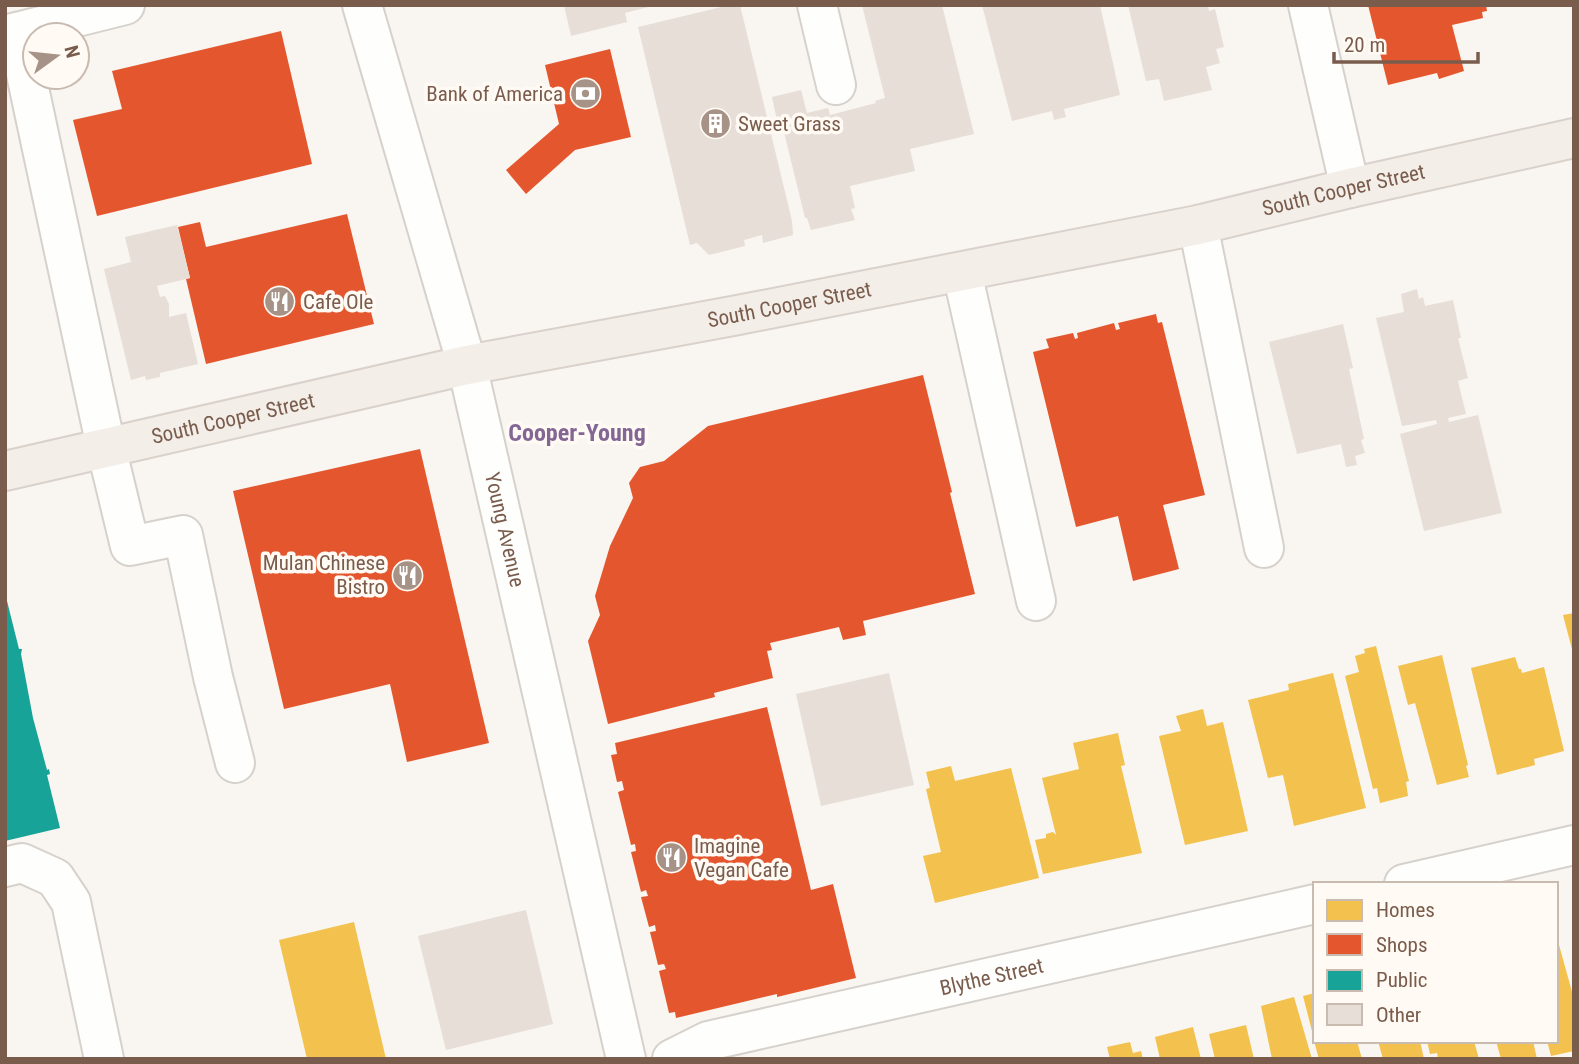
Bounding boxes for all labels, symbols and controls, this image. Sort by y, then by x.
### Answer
north arrow [21,21,91,91]
scale bar [1334,21,1478,65]
text: 20 m [1344,33,1385,57]
text: N [59,43,85,60]
bank icon: Bank of America [569,77,603,111]
place label: Bank of America [426,82,563,106]
building icon: Sweet Grass [698,107,732,141]
place label: Sweet Grass [738,112,841,136]
street label: South Cooper Street [1260,160,1427,221]
street label: South Cooper Street [706,277,873,332]
restaurant icon: Cafe Ole [263,285,297,319]
place label: Cafe Ole [303,290,373,314]
street label: South Cooper Street [149,388,317,449]
district label: Cooper-Young [508,419,646,447]
street label: Young Avenue [480,470,530,590]
place label: Mulan Chinese Bistro [263,551,385,599]
restaurant icon: Mulan Chinese Bistro [391,558,425,592]
place label: Imagine Vegan Cafe [694,834,789,882]
restaurant icon: Imagine Vegan Cafe [654,841,688,875]
legend [1313,882,1558,1043]
text: Homes [1376,898,1435,922]
text: Shops [1376,933,1428,957]
street label: Blythe Street [938,954,1046,1000]
text: Public [1376,968,1428,992]
text: Other [1376,1003,1421,1027]

